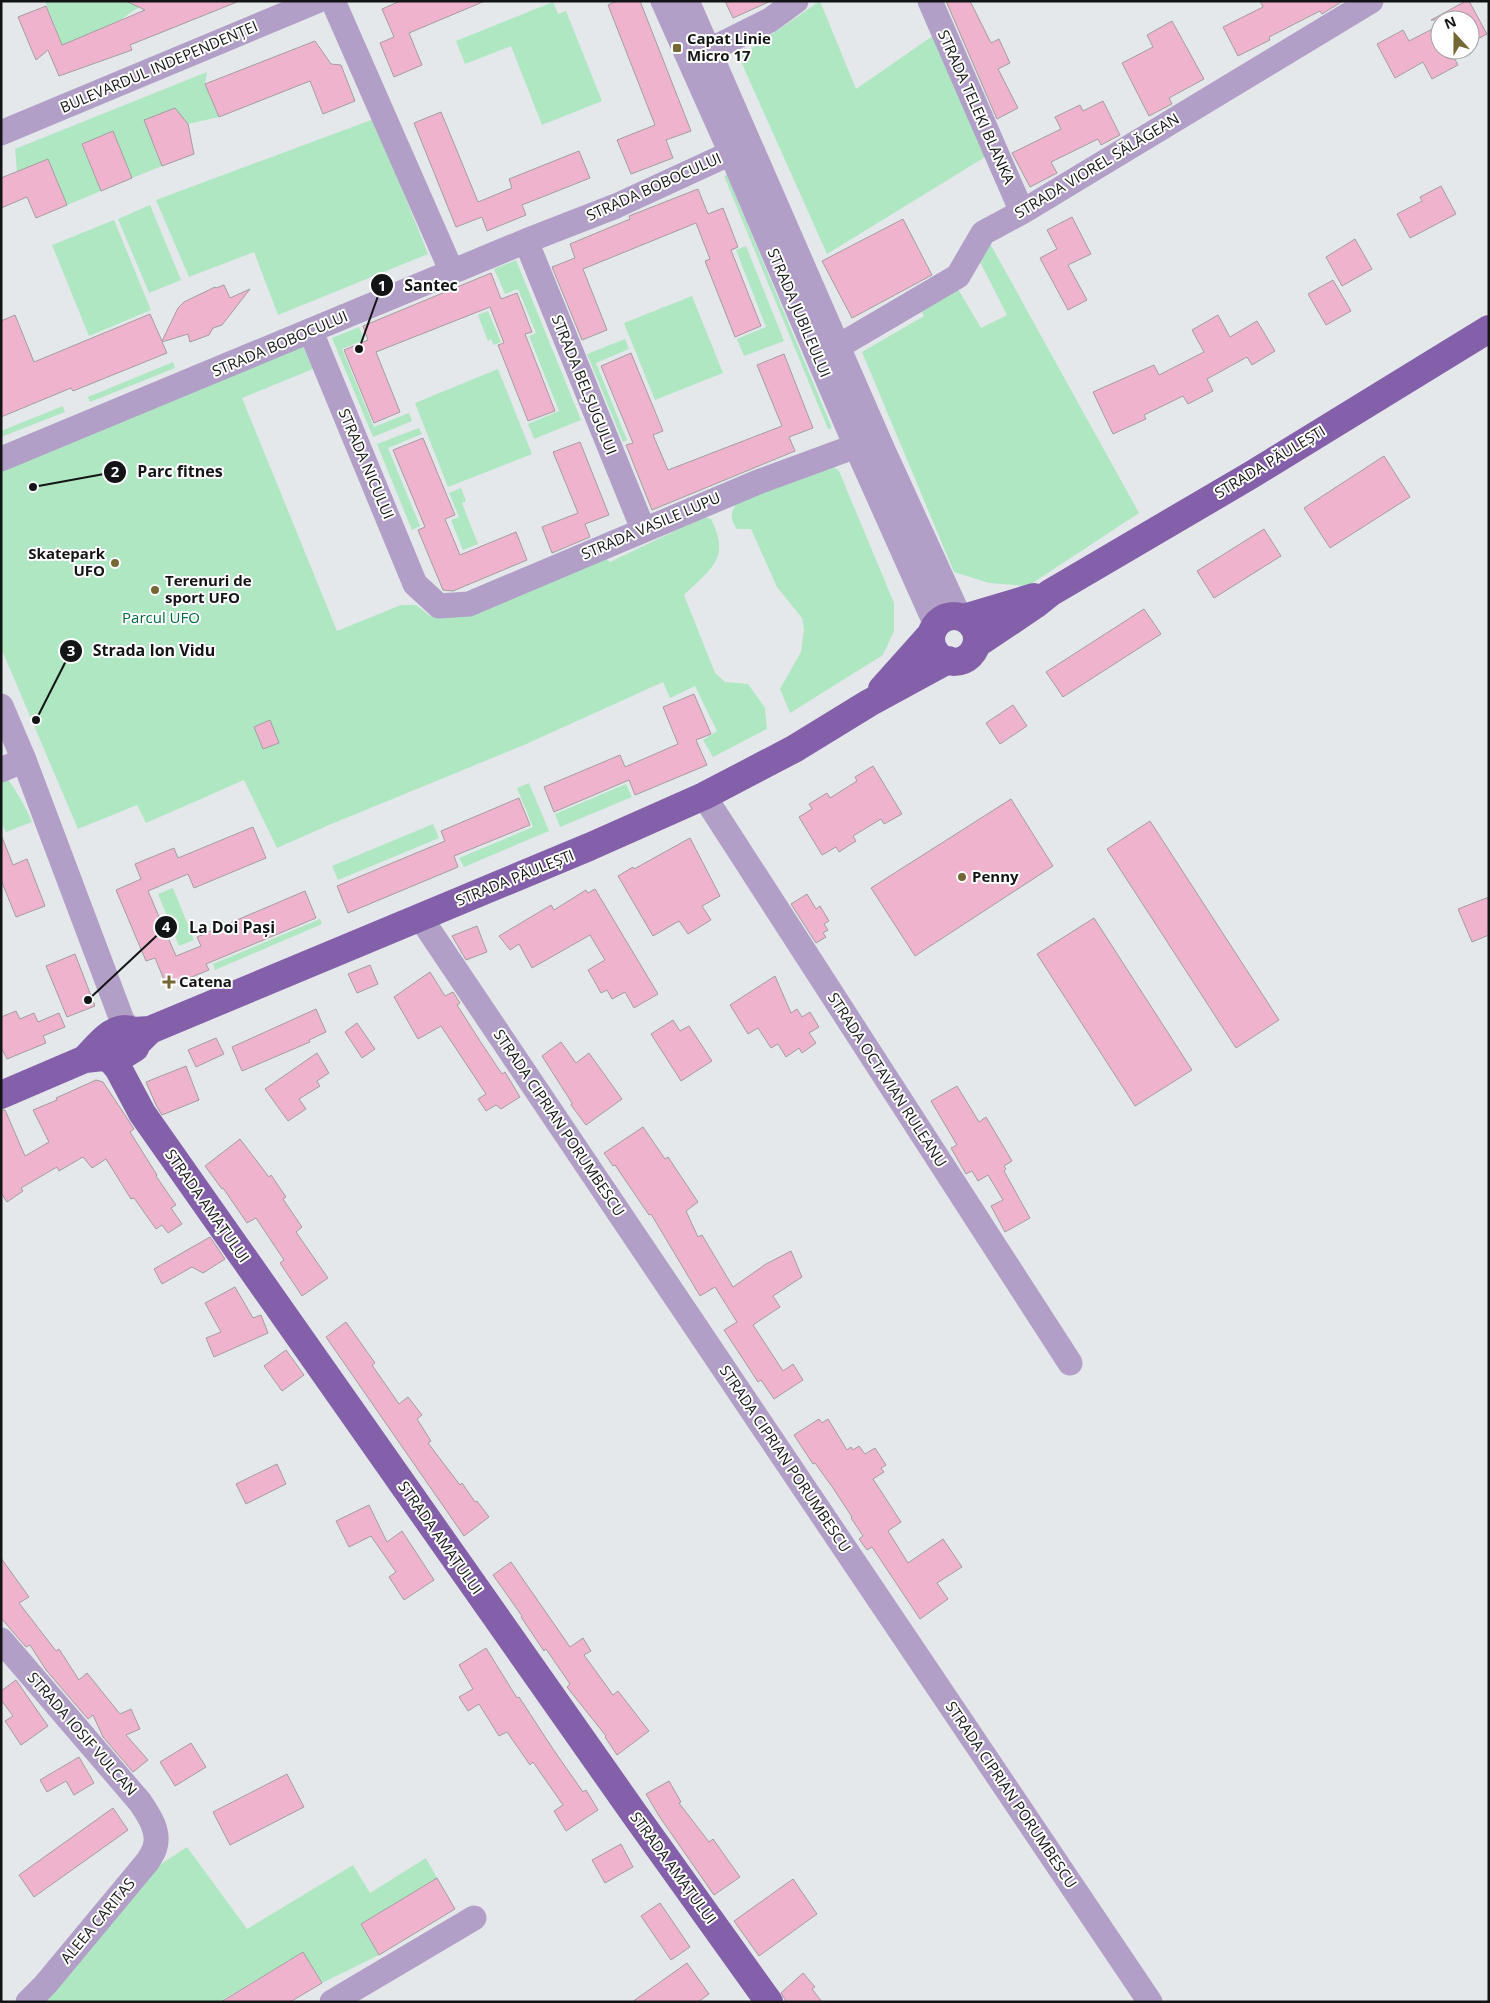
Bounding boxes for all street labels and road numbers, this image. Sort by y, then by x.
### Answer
street label: BULEVARDUL INDEPENDENȚEI [57,15,260,117]
street label: STRADA TELEKI BLANKA [934,26,1020,187]
street label: STRADA VIOREL SĂLĂGEAN [1010,108,1182,222]
street label: STRADA BOBOCULUI [583,147,724,225]
street label: STRADA JUBILEULUI [764,245,836,380]
street label: STRADA BOBOCULUI [209,305,351,381]
street label: STRADA BELȘUGULUI [548,312,622,458]
street label: STRADA NICULUI [335,405,399,522]
street label: STRADA PĂULEȘTI [1210,420,1329,502]
street label: STRADA VASILE LUPU [578,487,723,563]
street label: STRADA PĂULEȘTI [453,844,577,910]
street label: STRADA OCTAVIAN RULEANU [824,988,952,1171]
street label: STRADA CIPRIAN PORUMBESCU [490,1025,630,1220]
street label: STRADA AMAȚULUI [161,1145,254,1266]
street label: STRADA CIPRIAN PORUMBESCU [716,1361,856,1556]
street label: STRADA AMAȚULUI [394,1477,487,1598]
street label: STRADA IOSIF VULCAN [24,1667,142,1799]
street label: STRADA CIPRIAN PORUMBESCU [942,1697,1082,1892]
street label: STRADA AMAȚULUI [626,1807,721,1928]
street label: ALEEA CARITAS [56,1873,139,1967]

